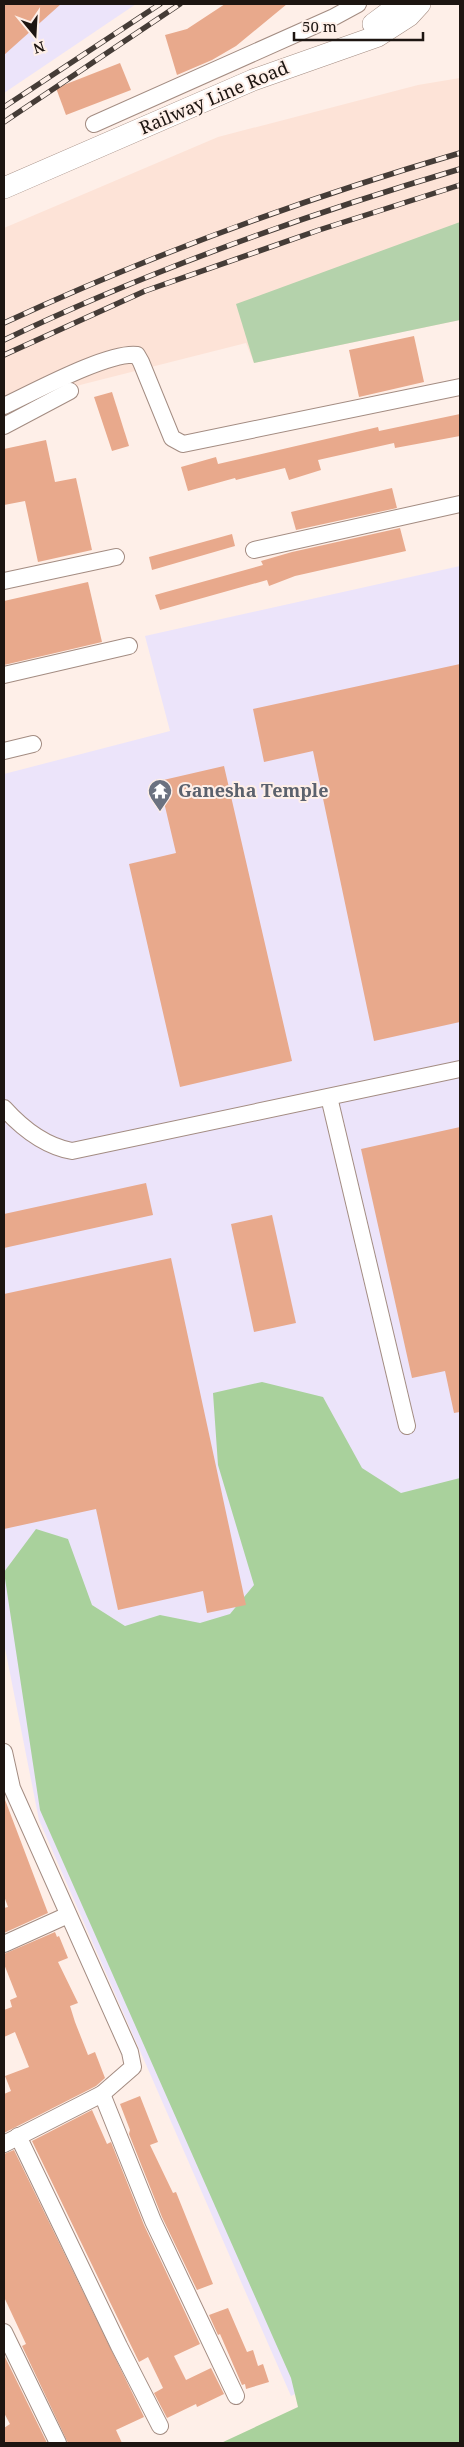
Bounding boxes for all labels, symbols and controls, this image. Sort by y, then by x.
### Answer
north arrow [10,10,60,60]
scale bar [294,10,423,42]
text: 50 m [302,16,337,36]
text: N [31,37,47,59]
street label: Railway Line Road [135,55,292,139]
temple icon: Ganesha Temple [147,778,173,812]
place label: Ganesha Temple [178,778,328,802]

